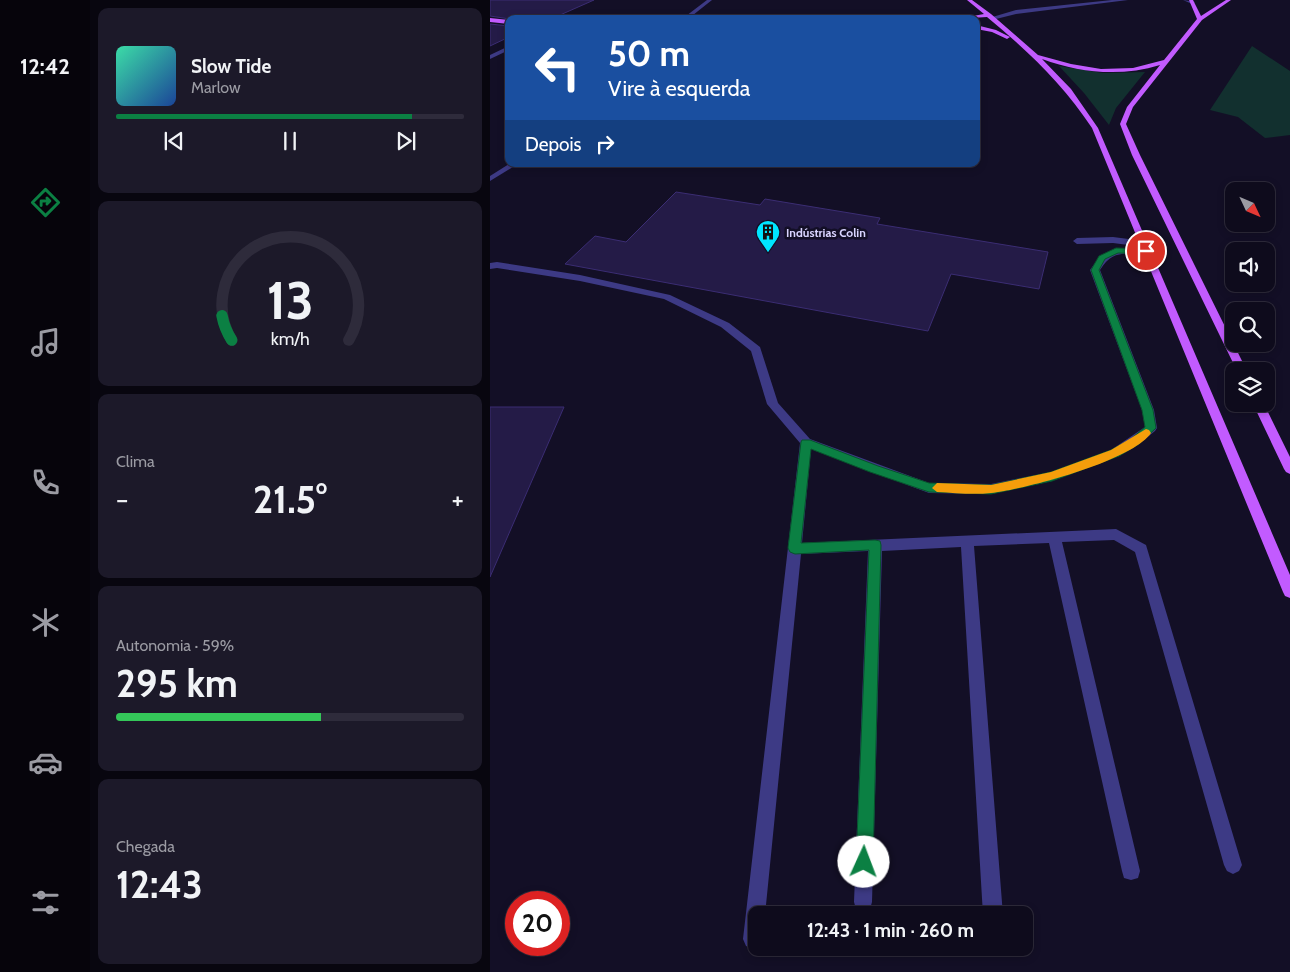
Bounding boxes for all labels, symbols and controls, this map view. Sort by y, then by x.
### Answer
text: 50 m [608,32,690,75]
icon: left [525,35,590,100]
text: 12:42 [20,53,70,80]
text: Slow Tide [191,55,271,78]
text: Vire à esquerda [608,75,750,102]
text: Marlow [191,78,241,97]
icon: previous [160,127,188,155]
icon: pause [276,127,304,155]
icon: next [392,127,420,155]
icon: right [591,130,619,158]
text: Depois [525,133,581,156]
north arrow [1225,182,1275,232]
map controls [1225,182,1275,412]
icon: directions [28,185,63,220]
building icon: Indústrias Colin [755,219,781,253]
place label: Indústrias Colin [786,225,866,240]
pin [1125,230,1167,272]
icon: arrive [1132,237,1160,265]
button: sound [1225,242,1275,292]
text: 13 [266,269,314,332]
button: search [1225,302,1275,352]
icon: music [28,325,63,360]
text: km/h [270,328,310,349]
button: layers [1225,362,1275,412]
text: Clima [116,452,155,471]
icon: phone [28,465,63,500]
text: 21.5° [253,476,327,523]
text: − [116,482,128,516]
text: + [452,482,464,516]
icon: climate [28,605,63,640]
text: Autonomia · 59% [116,636,234,655]
text: 295 km [116,660,238,707]
icon: car [28,745,63,780]
position arrow [837,835,889,887]
text: Chegada [116,837,175,856]
text: 12:43 [116,861,203,908]
icon: filters [28,885,63,920]
speed limit sign: 20 [505,891,570,956]
text: 12:43 · 1 min · 260 m [807,919,974,942]

